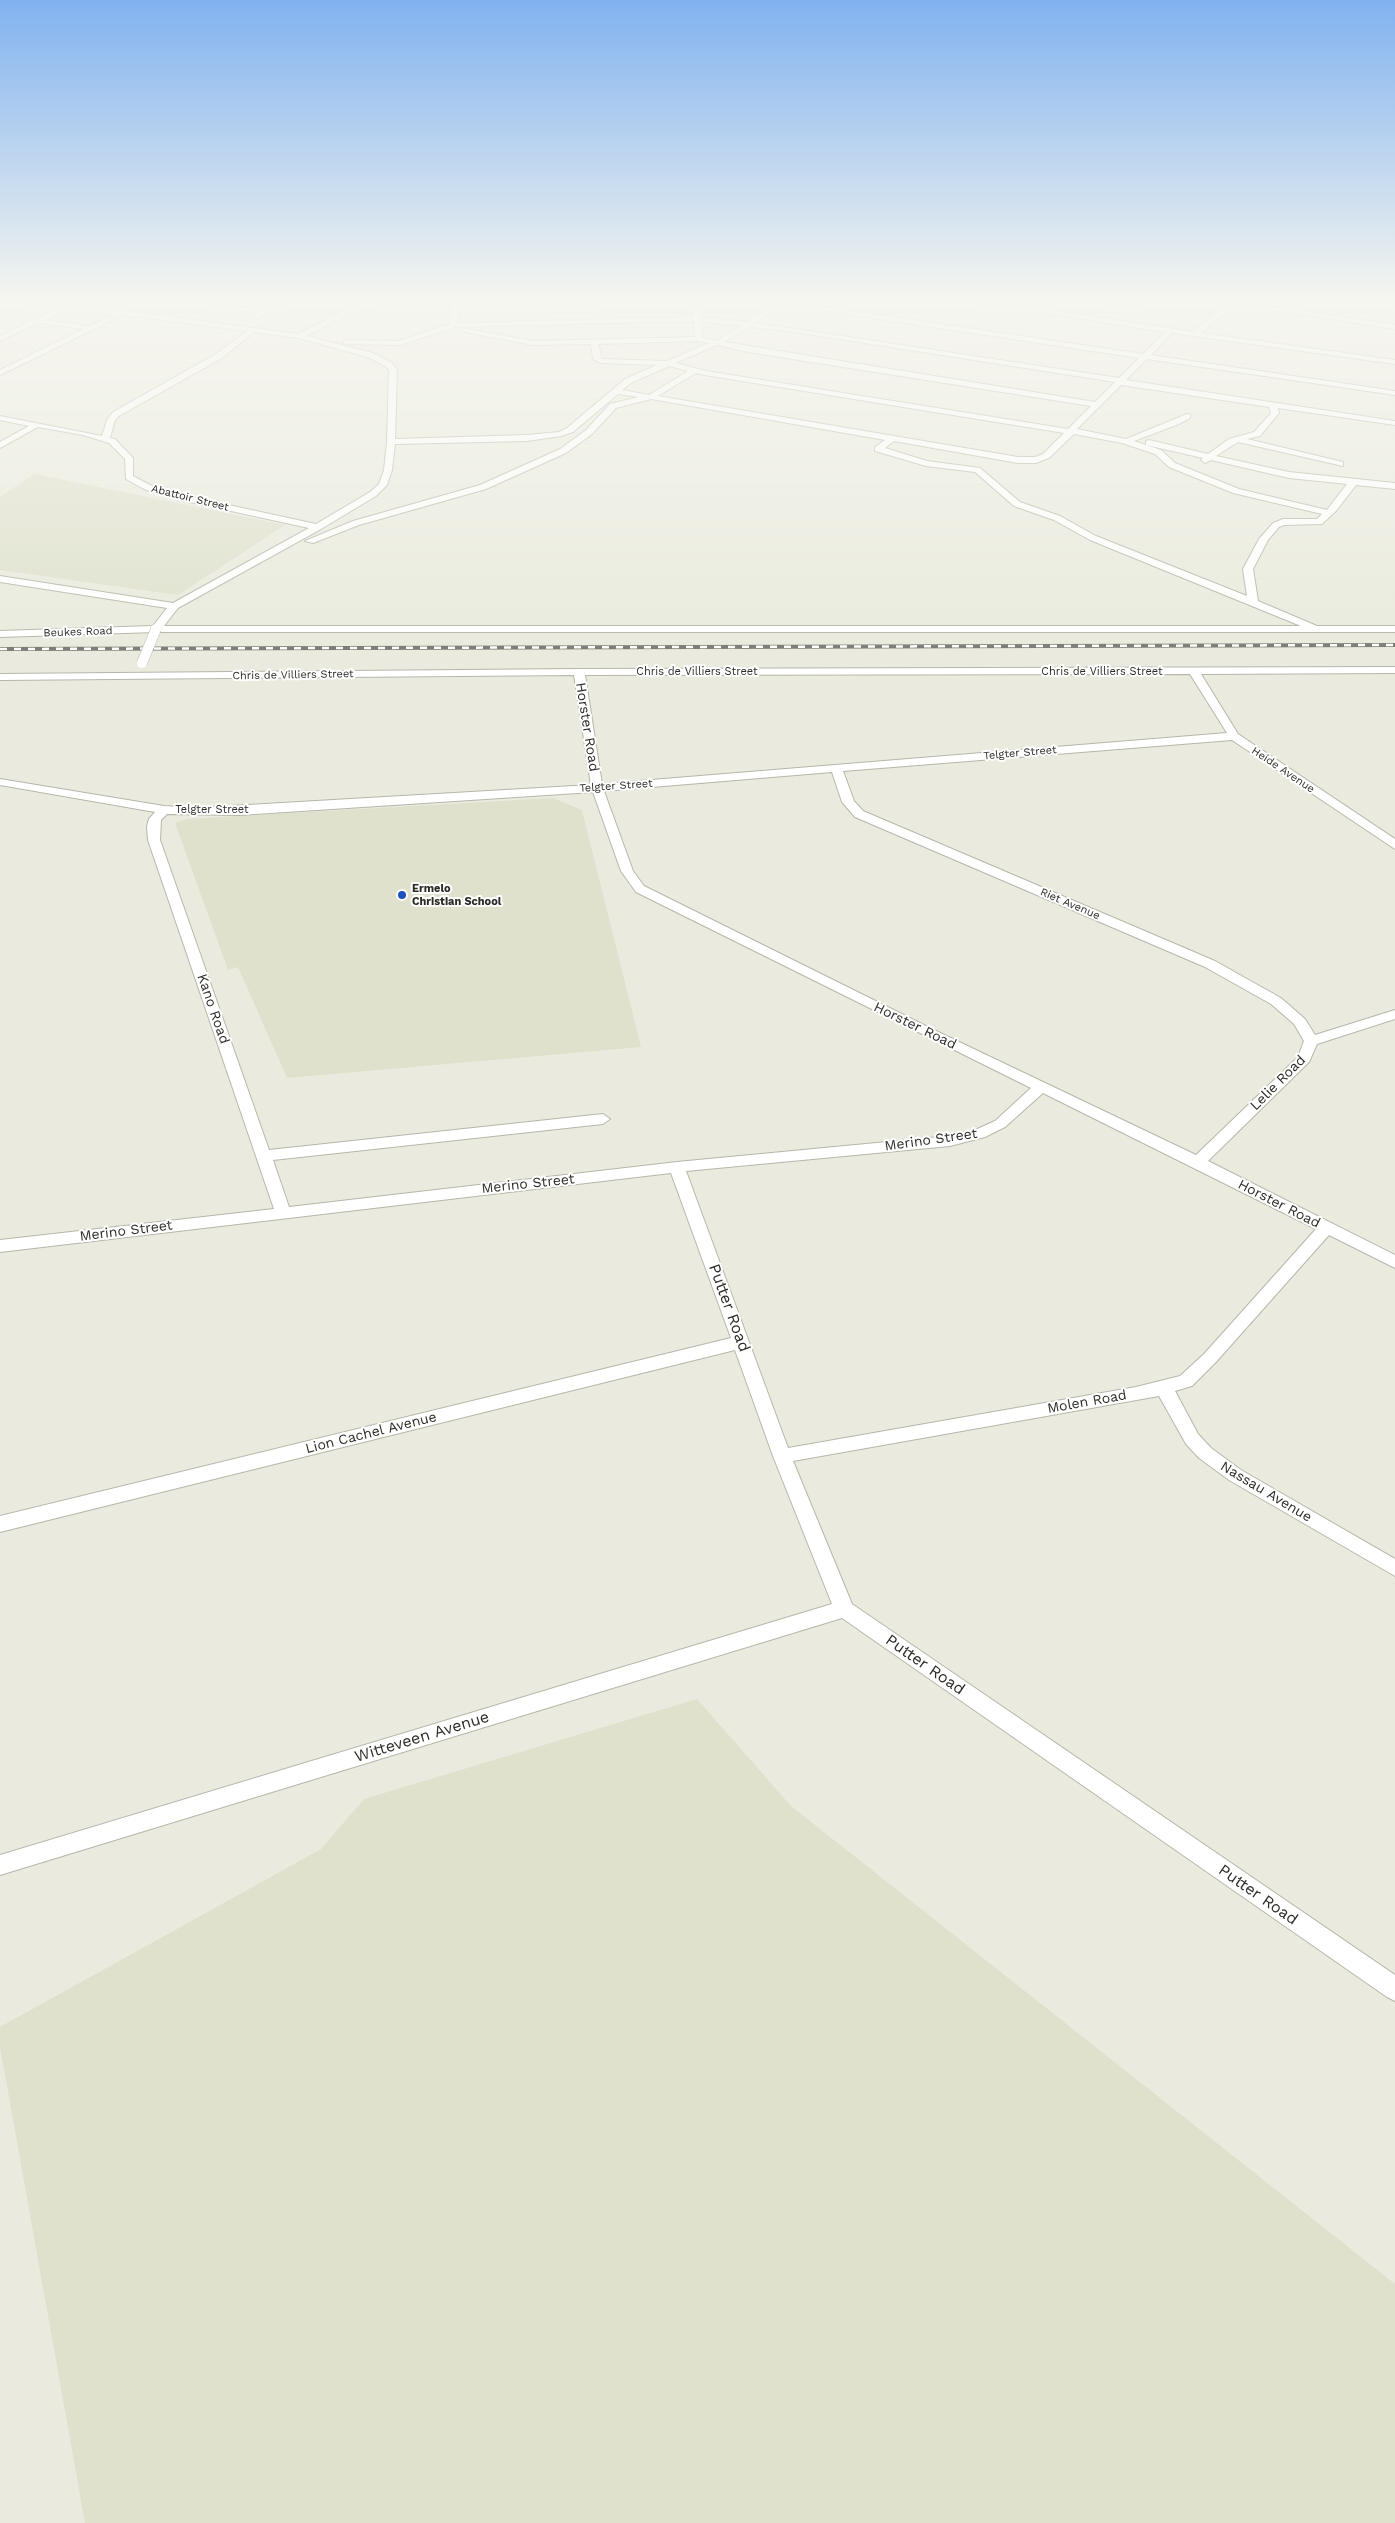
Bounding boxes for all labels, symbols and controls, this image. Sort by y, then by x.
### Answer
street label: Abattoir Street [150,482,230,514]
street label: Beukes Road [43,624,113,640]
street label: Chris de Villiers Street [636,665,758,679]
street label: Chris de Villiers Street [1041,665,1163,679]
street label: Chris de Villiers Street [232,667,354,683]
street label: Horster Road [572,681,602,773]
street label: Telgter Street [983,743,1057,763]
street label: Heide Avenue [1249,744,1317,796]
street label: Telgter Street [579,777,653,795]
street label: Telgter Street [175,803,249,817]
place label: Ermelo Christian School [412,882,501,908]
street label: Riet Avenue [1038,885,1102,923]
marker: Ermelo Christian School [396,889,408,901]
street label: Kano Road [193,972,233,1046]
street label: Horster Road [871,999,959,1053]
street label: Lelie Road [1247,1052,1309,1114]
street label: Merino Street [884,1125,978,1155]
street label: Merino Street [481,1171,575,1197]
street label: Horster Road [1235,1176,1323,1232]
street label: Merino Street [79,1217,173,1245]
street label: Putter Road [704,1261,754,1355]
street label: Molen Road [1046,1387,1128,1417]
street label: Lion Cachel Avenue [304,1409,438,1457]
street label: Nassau Avenue [1217,1458,1315,1526]
street label: Putter Road [882,1631,968,1699]
street label: Witteveen Avenue [352,1707,492,1767]
street label: Putter Road [1215,1861,1301,1929]

